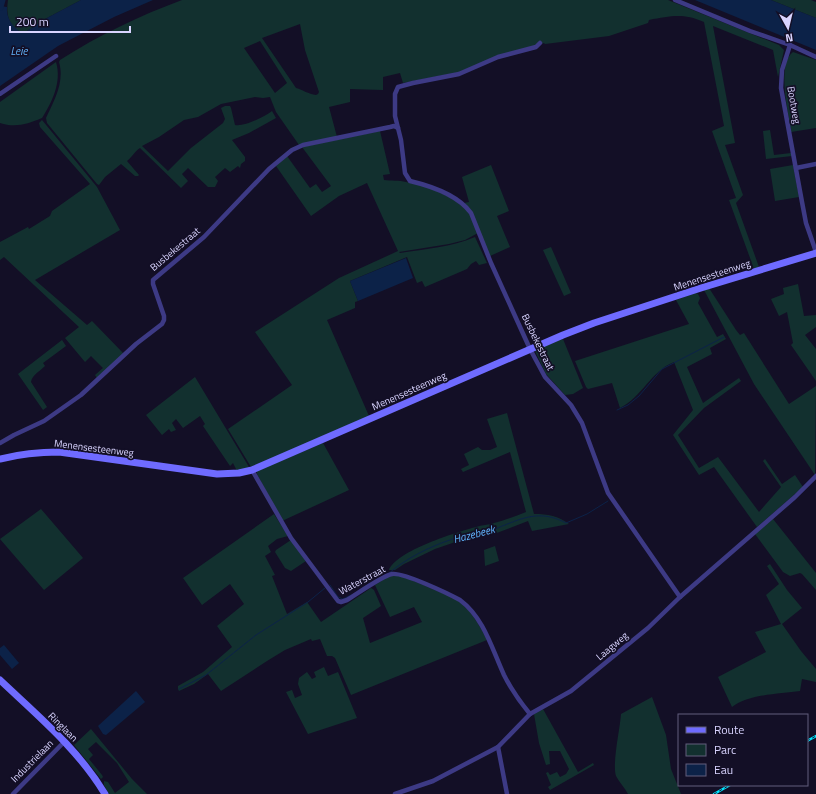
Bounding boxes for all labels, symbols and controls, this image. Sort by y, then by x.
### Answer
scale bar [10,8,130,34]
north arrow [768,8,808,48]
text: 200 m [16,12,49,31]
text: N [785,29,794,46]
water label: Leie [10,43,28,59]
street label: Bootweg [783,85,805,125]
street label: Busbekestraat [147,223,204,274]
street label: Menensesteenweg [672,255,752,295]
street label: Busbekestraat [518,311,558,373]
street label: Menensesteenweg [369,368,449,414]
street label: Menensesteenweg [53,436,135,460]
water label: Hazebeek [451,520,498,547]
street label: Waterstraat [336,561,388,599]
street label: Laagweg [593,628,631,664]
street label: Ringlaan [45,709,81,745]
legend [678,714,808,786]
text: Route [714,720,744,739]
street label: Industrielaan [7,736,57,786]
text: Parc [714,740,736,759]
text: Eau [714,760,733,779]

